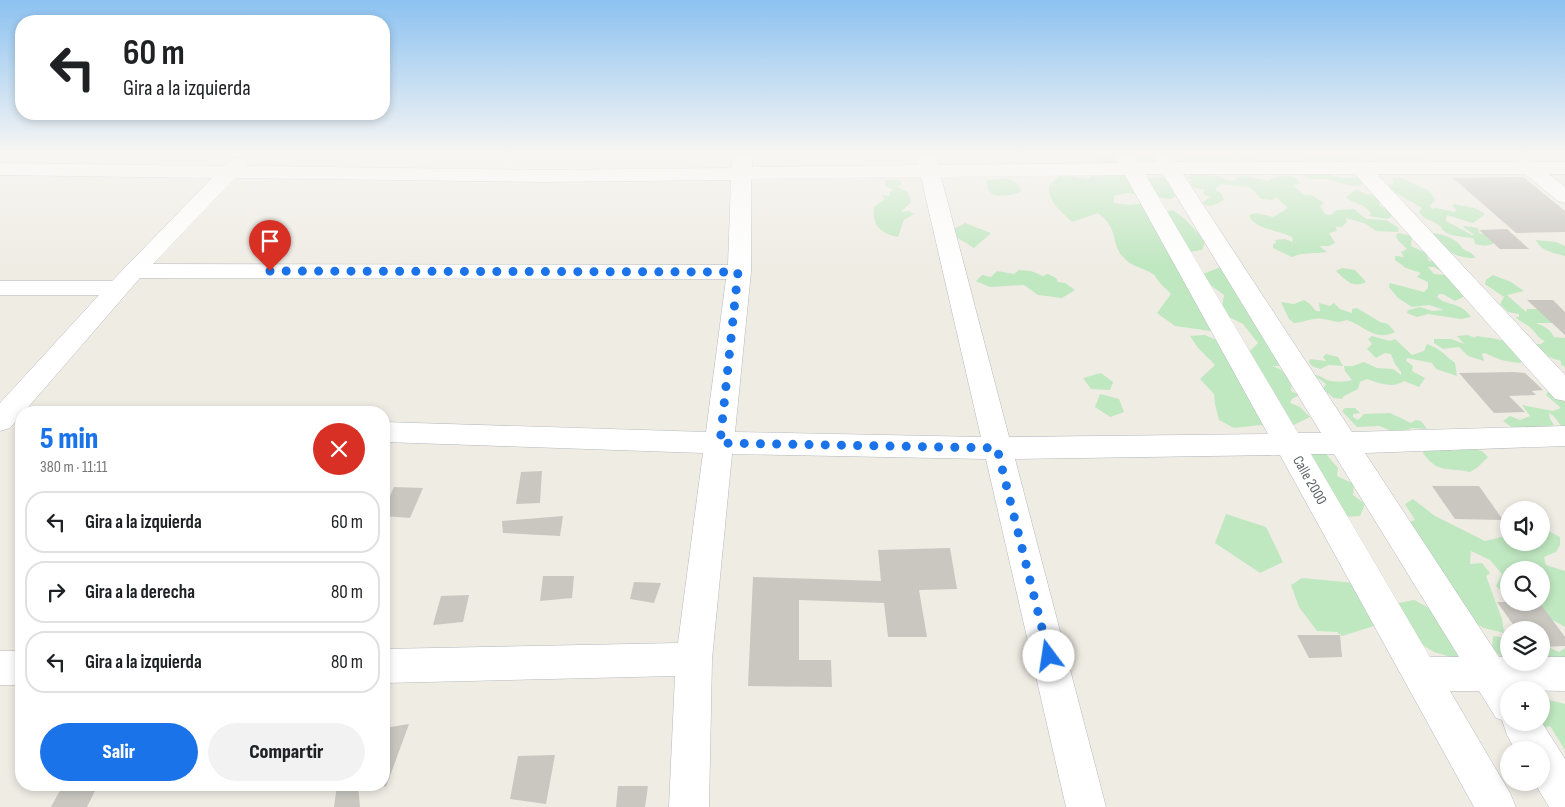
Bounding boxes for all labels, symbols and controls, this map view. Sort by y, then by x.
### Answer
text: 60 m [123,32,185,75]
icon: left [40,35,105,100]
text: Gira a la izquierda [123,75,251,102]
pin [249,220,291,271]
icon: arrive [256,227,284,255]
text: 5 min [40,421,98,457]
button: close [313,423,365,475]
street label: Calle 2000 [1288,453,1331,508]
text: 380 m · 11:11 [40,458,107,477]
map controls [1500,501,1550,791]
button: sound [1500,501,1550,551]
icon: left [42,508,70,536]
text: Gira a la izquierda [85,511,202,534]
text: 60 m [331,511,363,534]
button: search [1500,561,1550,611]
icon: right [42,578,70,606]
text: Gira a la derecha [85,581,195,604]
text: 80 m [331,581,363,604]
button: layers [1500,621,1550,671]
position arrow [1022,629,1074,681]
icon: left [42,648,70,676]
text: Gira a la izquierda [85,651,202,674]
text: 80 m [331,651,363,674]
button: + [1500,681,1550,731]
button: Salir [40,723,198,781]
button: Compartir [208,723,365,781]
button: − [1500,741,1550,791]

